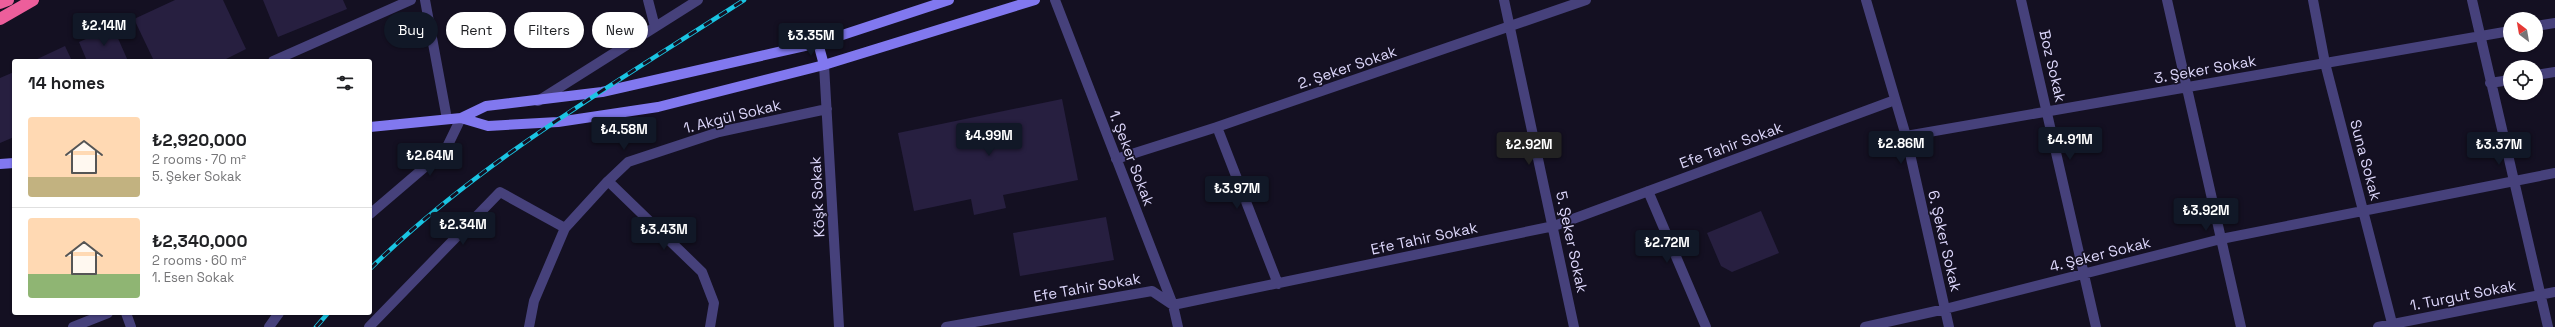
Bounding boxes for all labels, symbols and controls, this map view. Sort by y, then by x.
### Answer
chip: Buy [384,12,438,48]
chip: Rent [446,12,506,48]
chip: Filters [514,12,584,48]
chip: New [592,12,648,48]
north arrow [2503,12,2543,52]
map controls [2503,12,2543,100]
pin: ₺2.14M [71,13,137,47]
text: ₺2.14M [82,17,126,34]
pin: ₺3.35M [778,23,844,57]
text: ₺3.35M [788,27,834,44]
street label: Boz Sokak [2035,28,2071,104]
street label: 2. Şeker Sokak [1295,41,1399,93]
street label: 3. Şeker Sokak [2152,51,2258,87]
button: locate [2503,60,2543,100]
text: 14 homes [28,72,105,94]
icon: filters [334,72,356,94]
street label: 1. Akgül Sokak [681,95,783,137]
street label: 1. Şeker Sokak [1105,108,1159,208]
pin: ₺4.58M [591,117,657,151]
street label: Efe Tahir Sokak [1677,117,1785,173]
street label: Suna Sokak [2346,117,2386,203]
text: ₺4.58M [600,121,648,138]
pin: ₺4.99M [956,123,1022,157]
text: ₺4.99M [965,127,1013,144]
pin: ₺4.91M [2037,127,2103,161]
text: ₺2,920,000 [152,129,247,151]
pin: ₺2.86M [1868,131,1934,165]
text: ₺4.91M [2047,131,2093,148]
pin: ₺2.92M [1496,132,1562,166]
pin: ₺3.37M [2466,132,2532,166]
icon: home [60,133,108,181]
text: ₺2.86M [1878,135,1924,152]
text: ₺2.92M [1506,136,1552,153]
text: ₺3.37M [2476,136,2522,153]
pin: ₺2.64M [397,143,463,177]
text: ₺2.64M [406,147,454,164]
text: 2 rooms · 70 m² [152,151,246,168]
street label: Köşk Sokak [805,156,829,238]
text: 5. Şeker Sokak [152,168,242,185]
pin: ₺3.97M [1204,176,1270,210]
text: ₺3.97M [1214,180,1260,197]
street label: 6. Şeker Sokak [1924,188,1966,294]
street label: 5. Şeker Sokak [1552,189,1592,295]
pin: ₺3.92M [2173,198,2239,232]
text: ₺3.92M [2182,202,2230,219]
pin: ₺2.34M [430,212,496,246]
text: ₺2.34M [439,216,487,233]
pin: ₺3.43M [631,217,697,251]
street label: Efe Tahir Sokak [1369,217,1479,259]
text: ₺3.43M [640,221,688,238]
text: ₺2,340,000 [152,230,247,252]
pin: ₺2.72M [1634,230,1700,264]
street label: 4. Şeker Sokak [2047,232,2153,276]
icon: home [60,234,108,282]
text: ₺2.72M [1644,234,1690,251]
text: 2 rooms · 60 m² [152,252,247,269]
street label: Efe Tahir Sokak [1032,268,1142,306]
text: 1. Esen Sokak [152,269,234,286]
street label: 1. Turgut Sokak [2408,275,2518,315]

